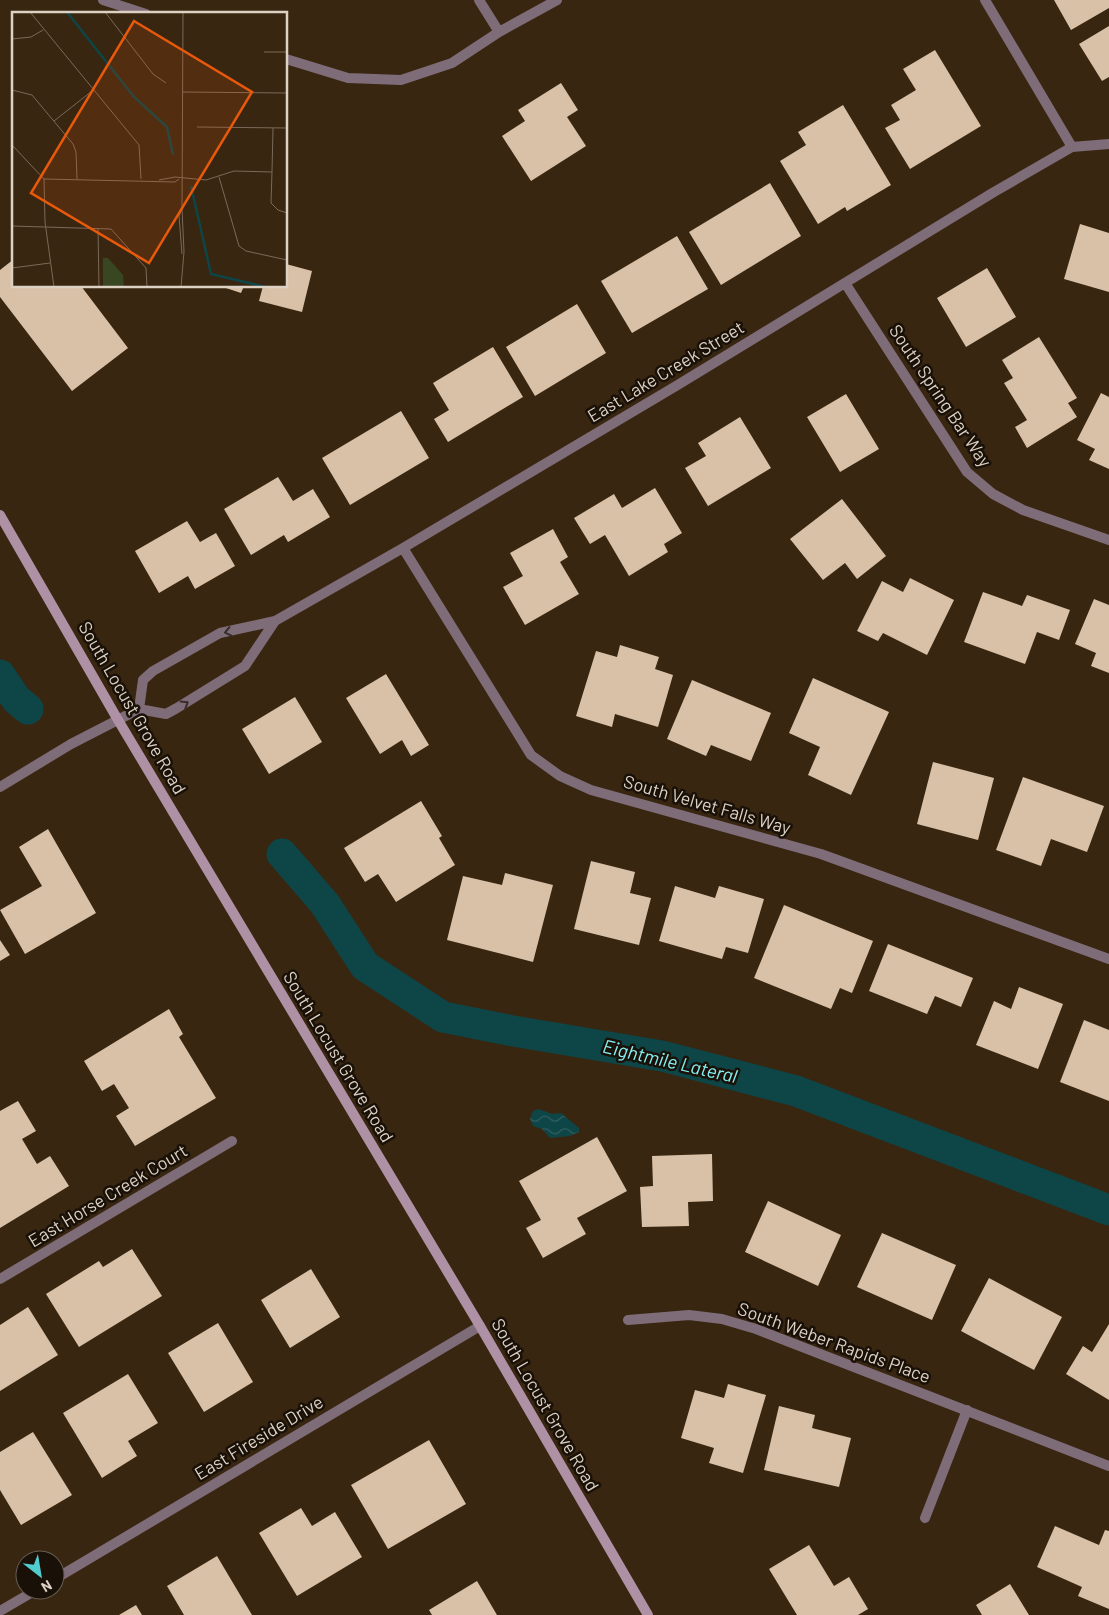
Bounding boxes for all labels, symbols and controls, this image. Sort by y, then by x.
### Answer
inset map [12,12,288,288]
street label: East Lake Creek Street [583,316,748,427]
street label: South Spring Bar Way [885,320,997,471]
street label: South Locust Grove Road [74,617,191,798]
one-way arrow [223,626,232,637]
one-way arrow [179,700,188,710]
street label: South Velvet Falls Way [621,770,793,838]
street label: South Locust Grove Road [279,967,399,1146]
water label: Eightmile Lateral [600,1034,740,1087]
street label: East Horse Creek Court [24,1139,191,1251]
street label: South Weber Rapids Place [735,1297,934,1387]
street label: South Locust Grove Road [487,1314,604,1495]
street label: East Fireside Drive [190,1390,327,1484]
north arrow [15,1550,65,1600]
text: N [39,1577,55,1596]

